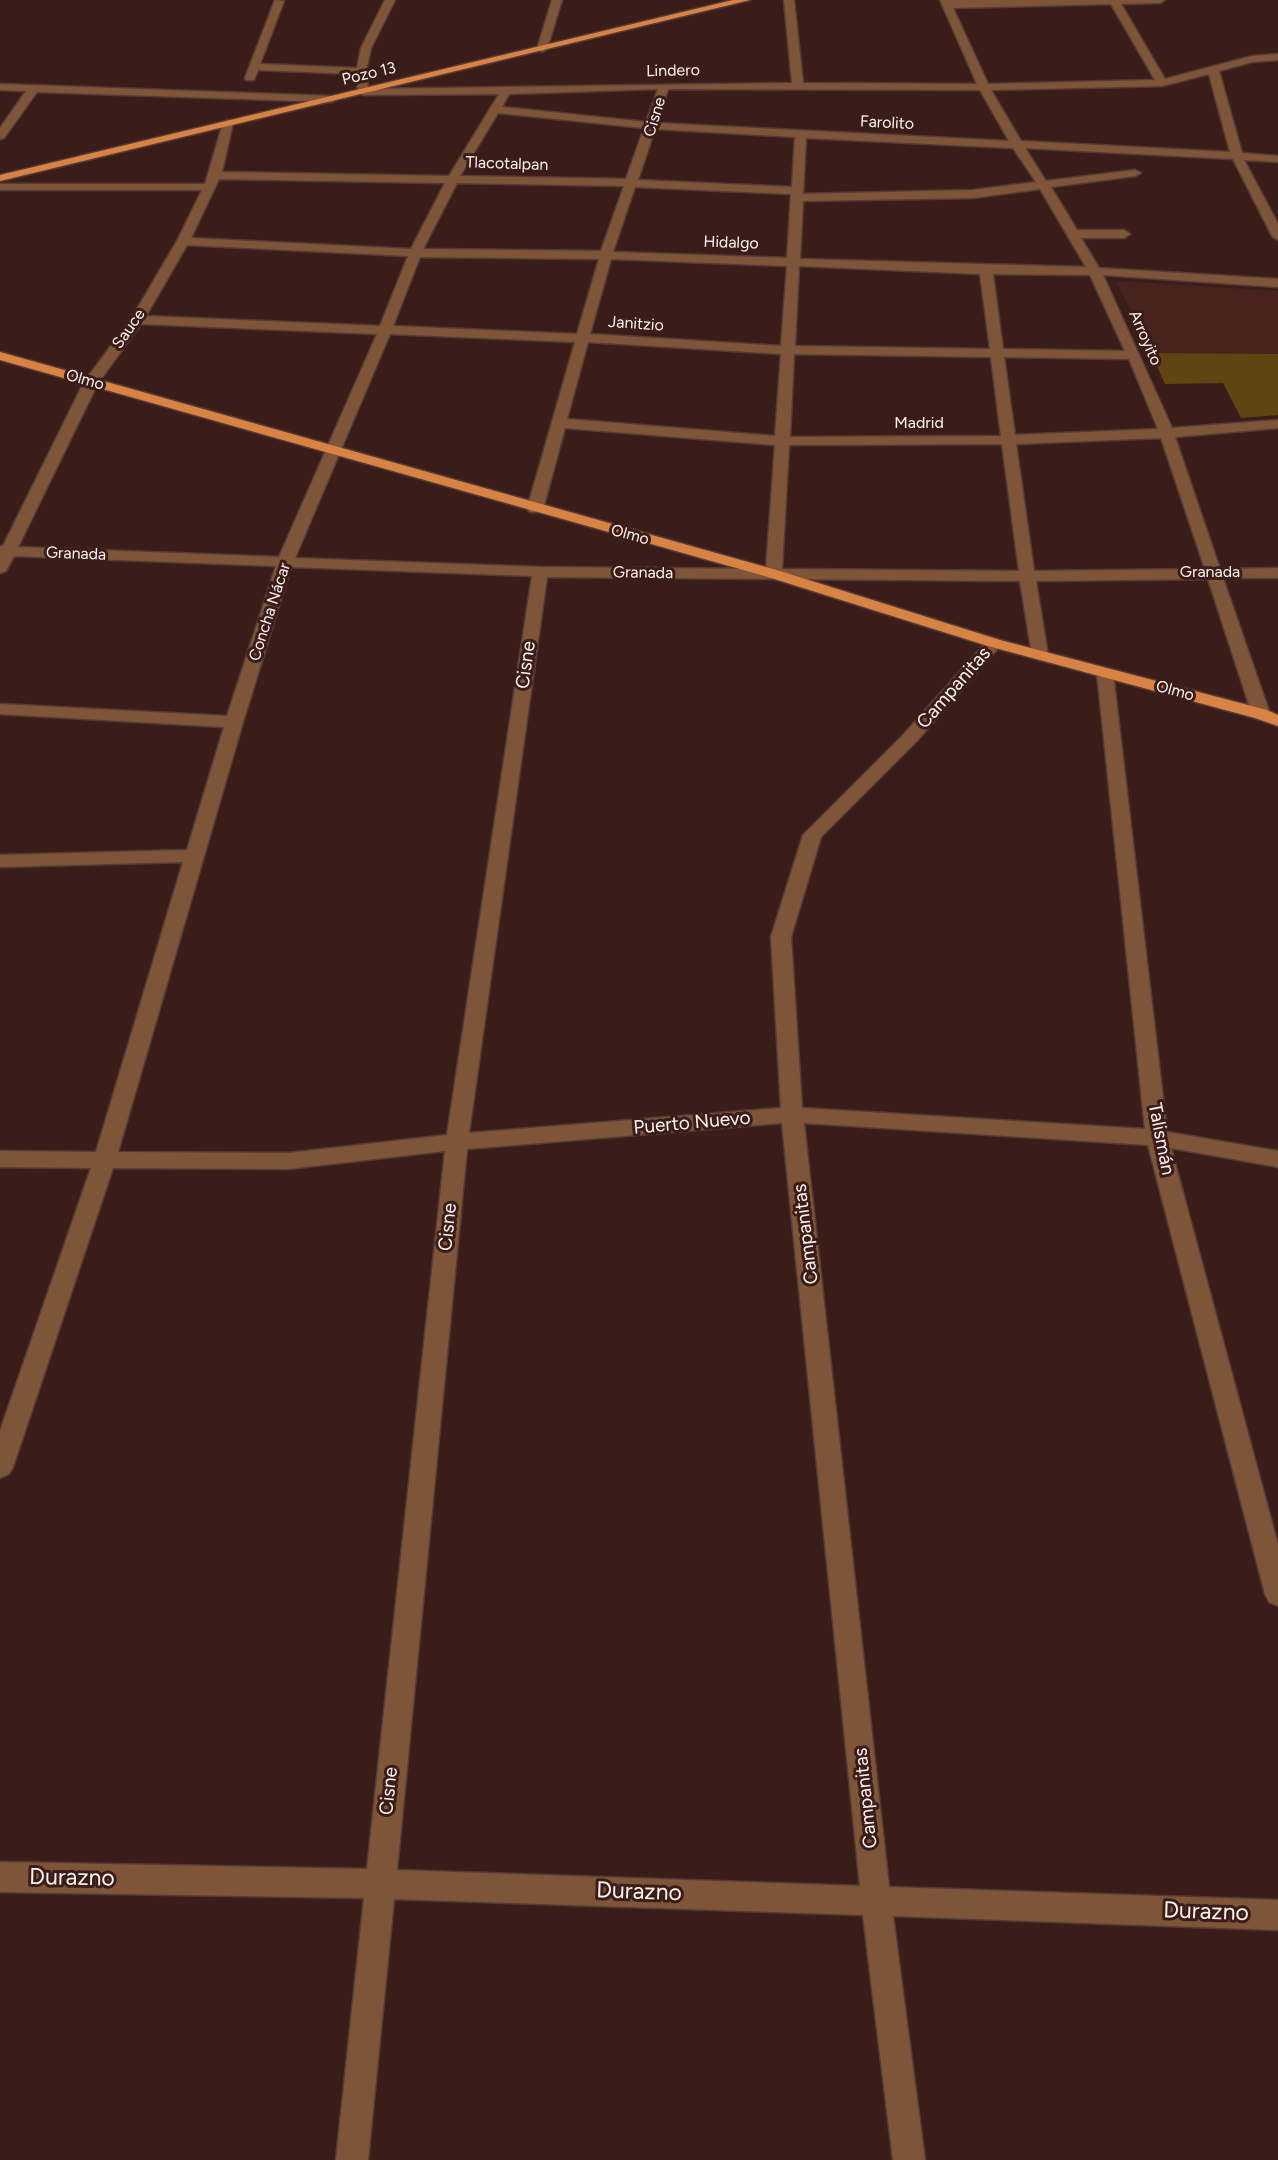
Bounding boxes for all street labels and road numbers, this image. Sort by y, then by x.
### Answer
street label: Pozo 13 [340,58,398,90]
street label: Lindero [646,61,700,81]
street label: Cisne [640,95,670,139]
street label: Farolito [860,112,914,134]
street label: Tlacotalpan [465,153,549,175]
street label: Hidalgo [703,232,759,254]
street label: Sauce [108,305,150,353]
street label: Arroyito [1124,308,1166,368]
street label: Janitzio [607,312,665,336]
street label: Olmo [64,365,106,395]
street label: Madrid [894,413,944,433]
street label: Olmo [609,521,651,549]
street label: Granada [46,543,106,565]
street label: Concha Nácar [245,560,295,664]
street label: Granada [1180,562,1240,582]
street label: Granada [613,563,673,583]
street label: Cisne [511,640,541,690]
street label: Campanitas [912,642,996,734]
street label: Olmo [1154,677,1196,705]
street label: Talismán [1143,1101,1179,1177]
street label: Puerto Nuevo [633,1107,751,1139]
street label: Campanitas [789,1182,823,1286]
street label: Cisne [434,1202,462,1252]
street label: Campanitas [849,1747,883,1849]
street label: Cisne [375,1766,403,1816]
street label: Durazno [29,1863,115,1893]
street label: Durazno [596,1877,682,1907]
street label: Durazno [1163,1897,1249,1927]

